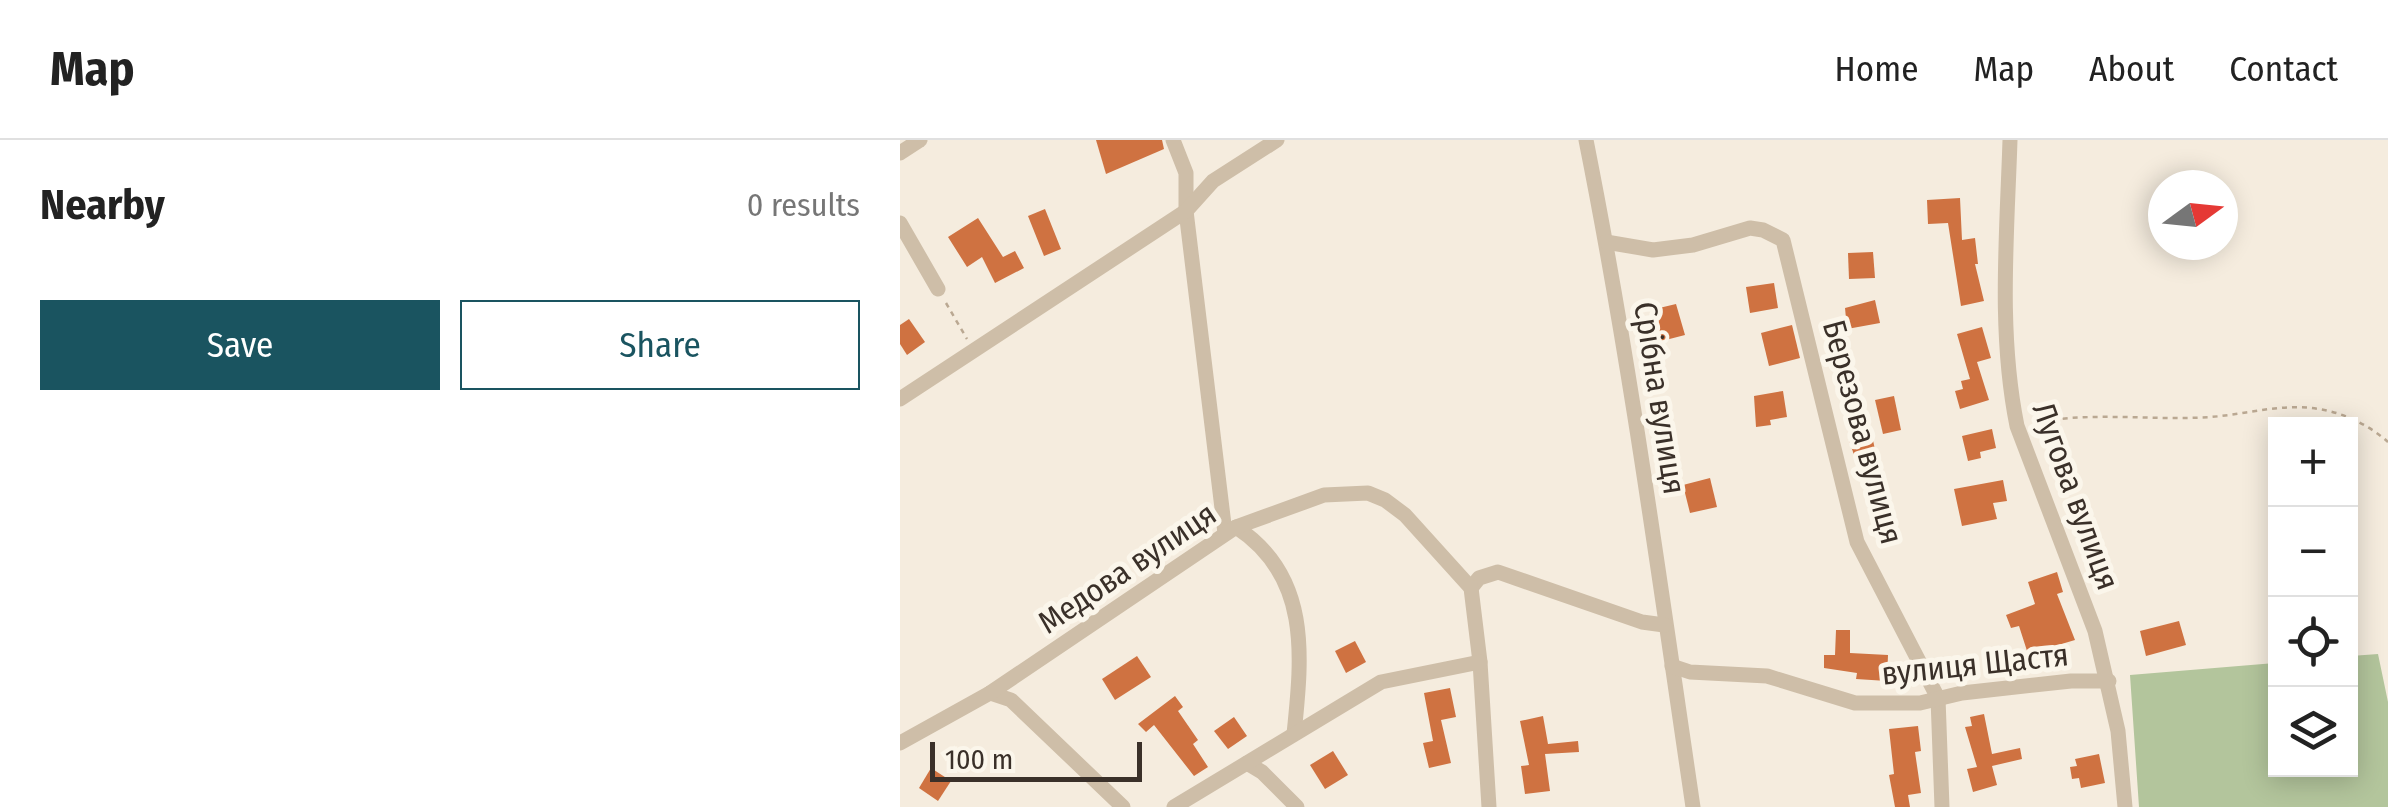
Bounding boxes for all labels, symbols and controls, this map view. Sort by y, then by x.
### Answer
text: Map [50,40,134,98]
text: Home [1835,48,1918,90]
text: Map [1973,48,2034,90]
text: About [2089,48,2174,90]
text: Contact [2229,48,2338,90]
north arrow [2148,170,2238,260]
text: Nearby [40,180,165,230]
text: 0 results [747,186,860,224]
street label: Срібна вулиця [1626,299,1694,497]
button: Save [40,300,440,390]
button: Share [460,300,860,390]
street label: Березова вулиця [1815,316,1911,548]
street label: Лугова вулиця [2025,397,2127,595]
map controls [2268,417,2358,777]
button: + [2268,417,2358,507]
street label: Медова вулиця [1031,495,1223,641]
button: − [2268,507,2358,597]
button: locate [2268,597,2358,687]
street label: вулиця Щастя [1880,635,2070,693]
button: layers [2268,687,2358,777]
scale bar [930,737,1142,782]
text: 100 m [945,743,1013,776]

